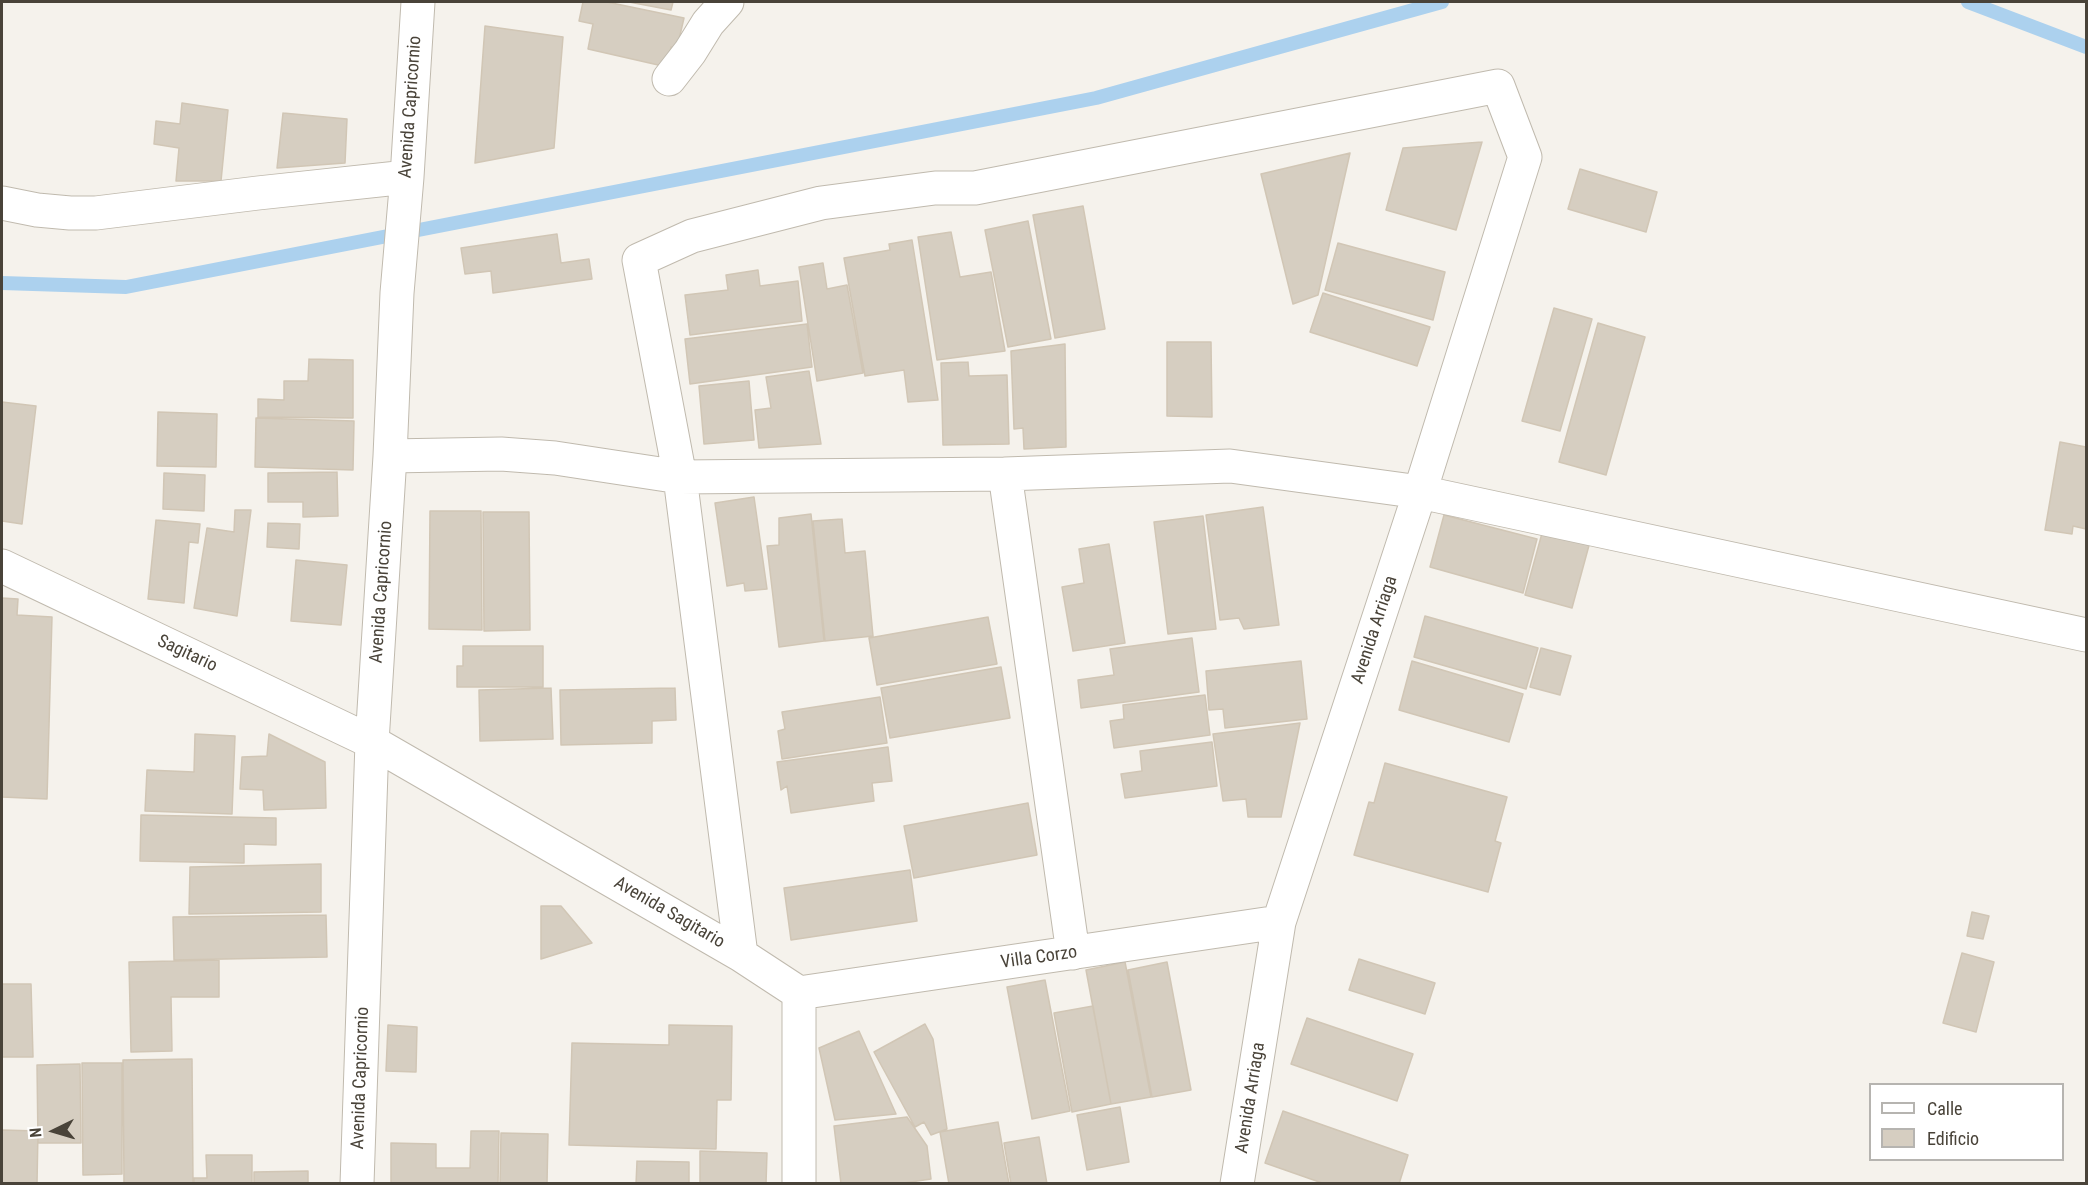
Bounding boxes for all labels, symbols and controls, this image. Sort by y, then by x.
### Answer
street label: Avenida Capricornio [395,35,427,179]
street label: Avenida Capricornio [366,520,398,664]
street label: Avenida Arriaga [1347,573,1403,687]
street label: Sagitario [154,631,220,677]
street label: Avenida Sagitario [610,873,728,953]
street label: Villa Corzo [999,942,1079,974]
street label: Avenida Capricornio [348,1006,374,1150]
street label: Avenida Arriaga [1232,1041,1270,1155]
legend [1869,1083,2064,1161]
text: Calle [1927,1098,1963,1119]
north arrow [24,1101,84,1161]
text: N [26,1127,45,1138]
text: Edificio [1927,1128,1979,1149]

